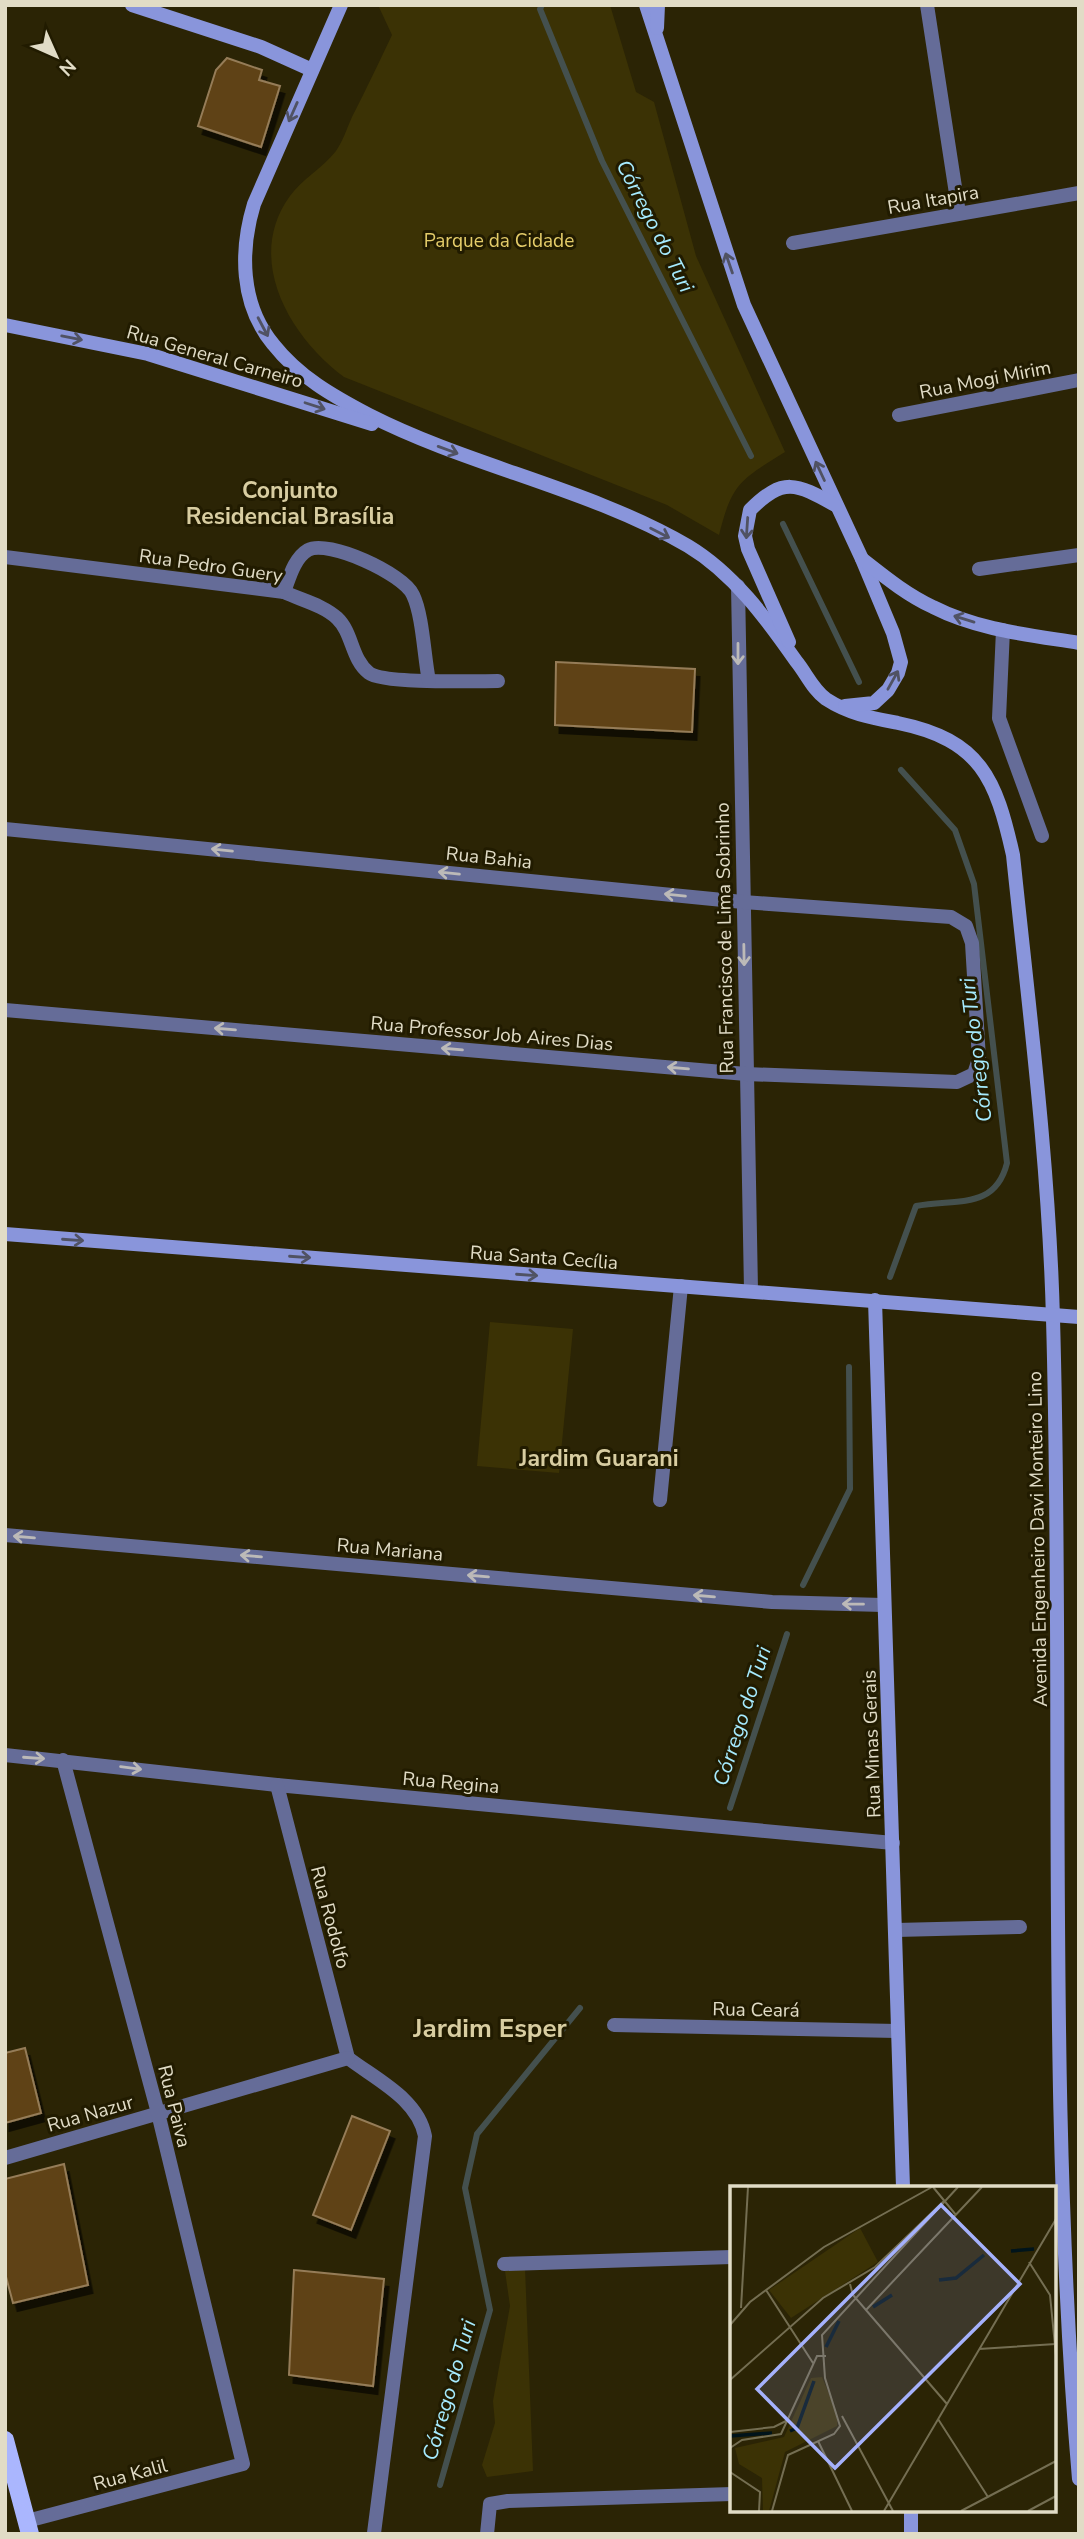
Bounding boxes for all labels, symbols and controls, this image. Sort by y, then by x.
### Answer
north arrow [21,21,91,91]
text: N [53,53,82,82]
one-way arrow [286,101,299,123]
water label: Córrego do Turi [610,155,701,298]
street label: Rua Itapira [886,179,981,221]
park label: Parque da Cidade [424,228,574,254]
one-way arrow [722,252,734,274]
one-way arrow [256,316,270,337]
street label: Rua General Carneiro [124,319,306,395]
one-way arrow [60,332,83,345]
street label: Rua Mogi Mirim [917,354,1053,405]
one-way arrow [303,400,325,413]
one-way arrow [437,445,459,457]
one-way arrow [813,461,826,482]
district label: Conjunto Residencial Brasília [186,475,394,532]
one-way arrow [740,516,753,539]
one-way arrow [649,526,670,540]
street label: Rua Pedro Guery [137,543,285,589]
one-way arrow [953,612,975,625]
one-way arrow [731,642,745,665]
one-way arrow [887,670,900,691]
street label: Rua Francisco de Lima Sobrinho [710,802,740,1074]
street label: Rua Bahia [445,841,533,875]
one-way arrow [211,844,234,857]
one-way arrow [438,866,460,879]
one-way arrow [664,888,687,901]
one-way arrow [737,943,751,966]
water label: Córrego do Turi [953,975,999,1124]
street label: Rua Professor Job Aires Dias [370,1010,614,1058]
one-way arrow [214,1022,237,1035]
one-way arrow [441,1042,464,1055]
one-way arrow [668,1061,690,1074]
one-way arrow [62,1234,84,1247]
street label: Rua Santa Cecília [469,1240,619,1276]
one-way arrow [288,1251,311,1264]
one-way arrow [515,1269,538,1282]
street label: Avenida Engenheiro Davi Monteiro Lino [1022,1371,1054,1707]
district label: Jardim Guarani [518,1443,679,1474]
one-way arrow [14,1530,36,1543]
street label: Rua Mariana [336,1532,444,1568]
one-way arrow [240,1549,263,1562]
one-way arrow [467,1569,490,1582]
one-way arrow [694,1589,716,1602]
one-way arrow [842,1597,865,1611]
water label: Córrego do Turi [706,1642,778,1789]
street label: Rua Minas Gerais [856,1670,888,1818]
one-way arrow [22,1751,45,1764]
one-way arrow [119,1761,142,1774]
street label: Rua Regina [401,1766,501,1800]
street label: Rua Rodolfo [304,1863,356,1971]
street label: Rua Ceará [712,1996,800,2024]
district label: Jardim Esper [412,2011,568,2046]
street label: Rua Paiva [151,2062,197,2150]
street label: Rua Nazur [44,2089,137,2139]
inset map [730,2186,1056,2511]
water label: Córrego do Turi [416,2315,483,2464]
street label: Rua Kalil [90,2452,171,2497]

